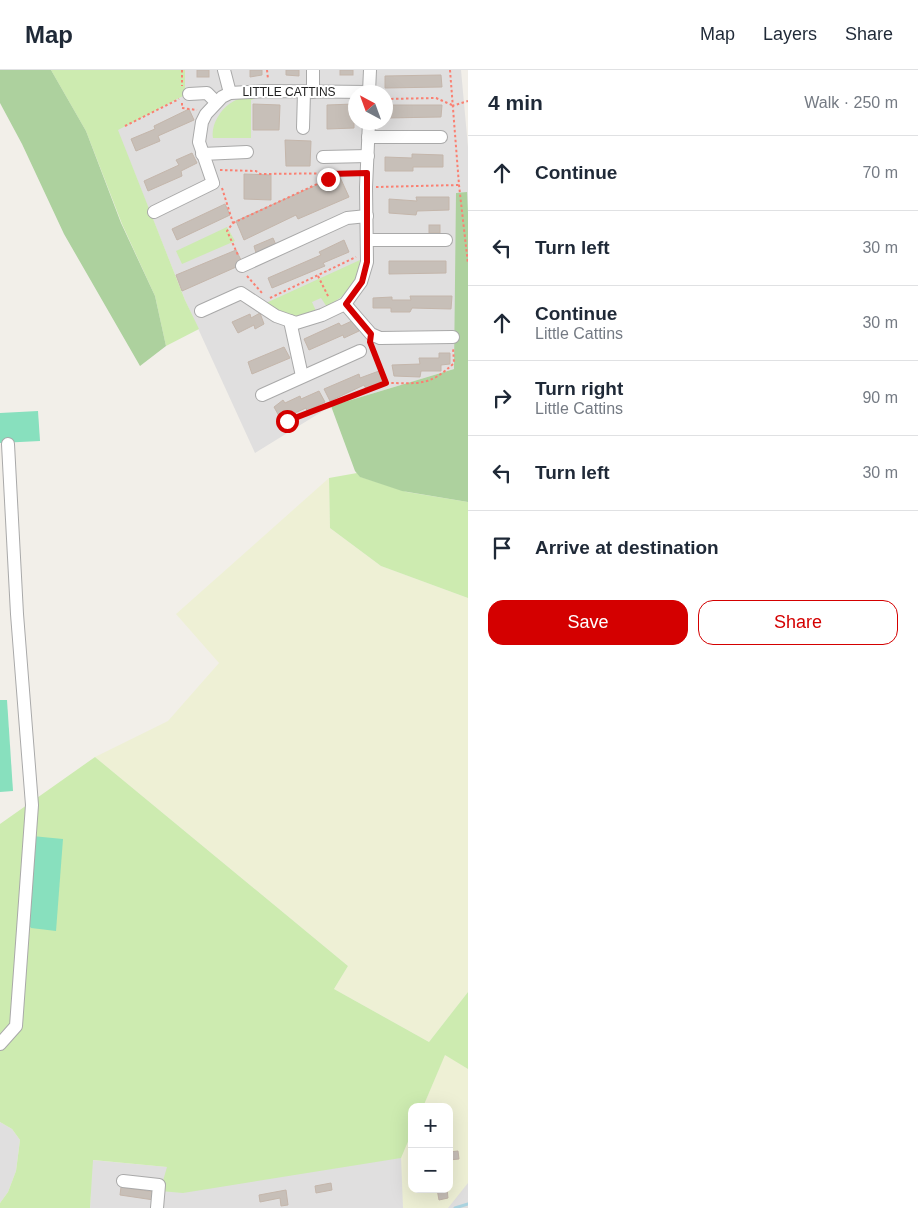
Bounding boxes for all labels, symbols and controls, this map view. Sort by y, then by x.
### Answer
text: Map [25,21,73,48]
text: Map [700,24,735,44]
text: Layers [763,24,817,44]
text: Share [845,24,893,44]
street label: LITTLE CATTINS [242,85,336,99]
north arrow [348,85,393,130]
text: 4 min [488,91,543,114]
text: Walk · 250 m [804,94,898,111]
icon: ahead [488,159,516,187]
text: Continue [535,162,617,183]
text: 70 m [862,164,898,181]
route end [317,168,340,191]
icon: left [488,234,516,262]
text: Turn left [535,237,610,258]
text: 30 m [862,239,898,256]
text: Continue [535,303,617,324]
icon: ahead [488,309,516,337]
text: 30 m [862,314,898,331]
text: Little Cattins [535,325,623,342]
text: Turn right [535,378,623,399]
icon: right [488,384,516,412]
text: 90 m [862,389,898,406]
text: Little Cattins [535,400,623,417]
route start [276,410,299,433]
icon: left [488,459,516,487]
text: Turn left [535,462,610,483]
text: 30 m [862,464,898,481]
icon: arrive [488,534,516,562]
text: Arrive at destination [535,537,719,558]
button: Save [488,600,688,645]
button: Share [698,600,898,645]
map controls [408,1103,453,1193]
button: + [408,1103,453,1148]
button: − [408,1148,453,1193]

